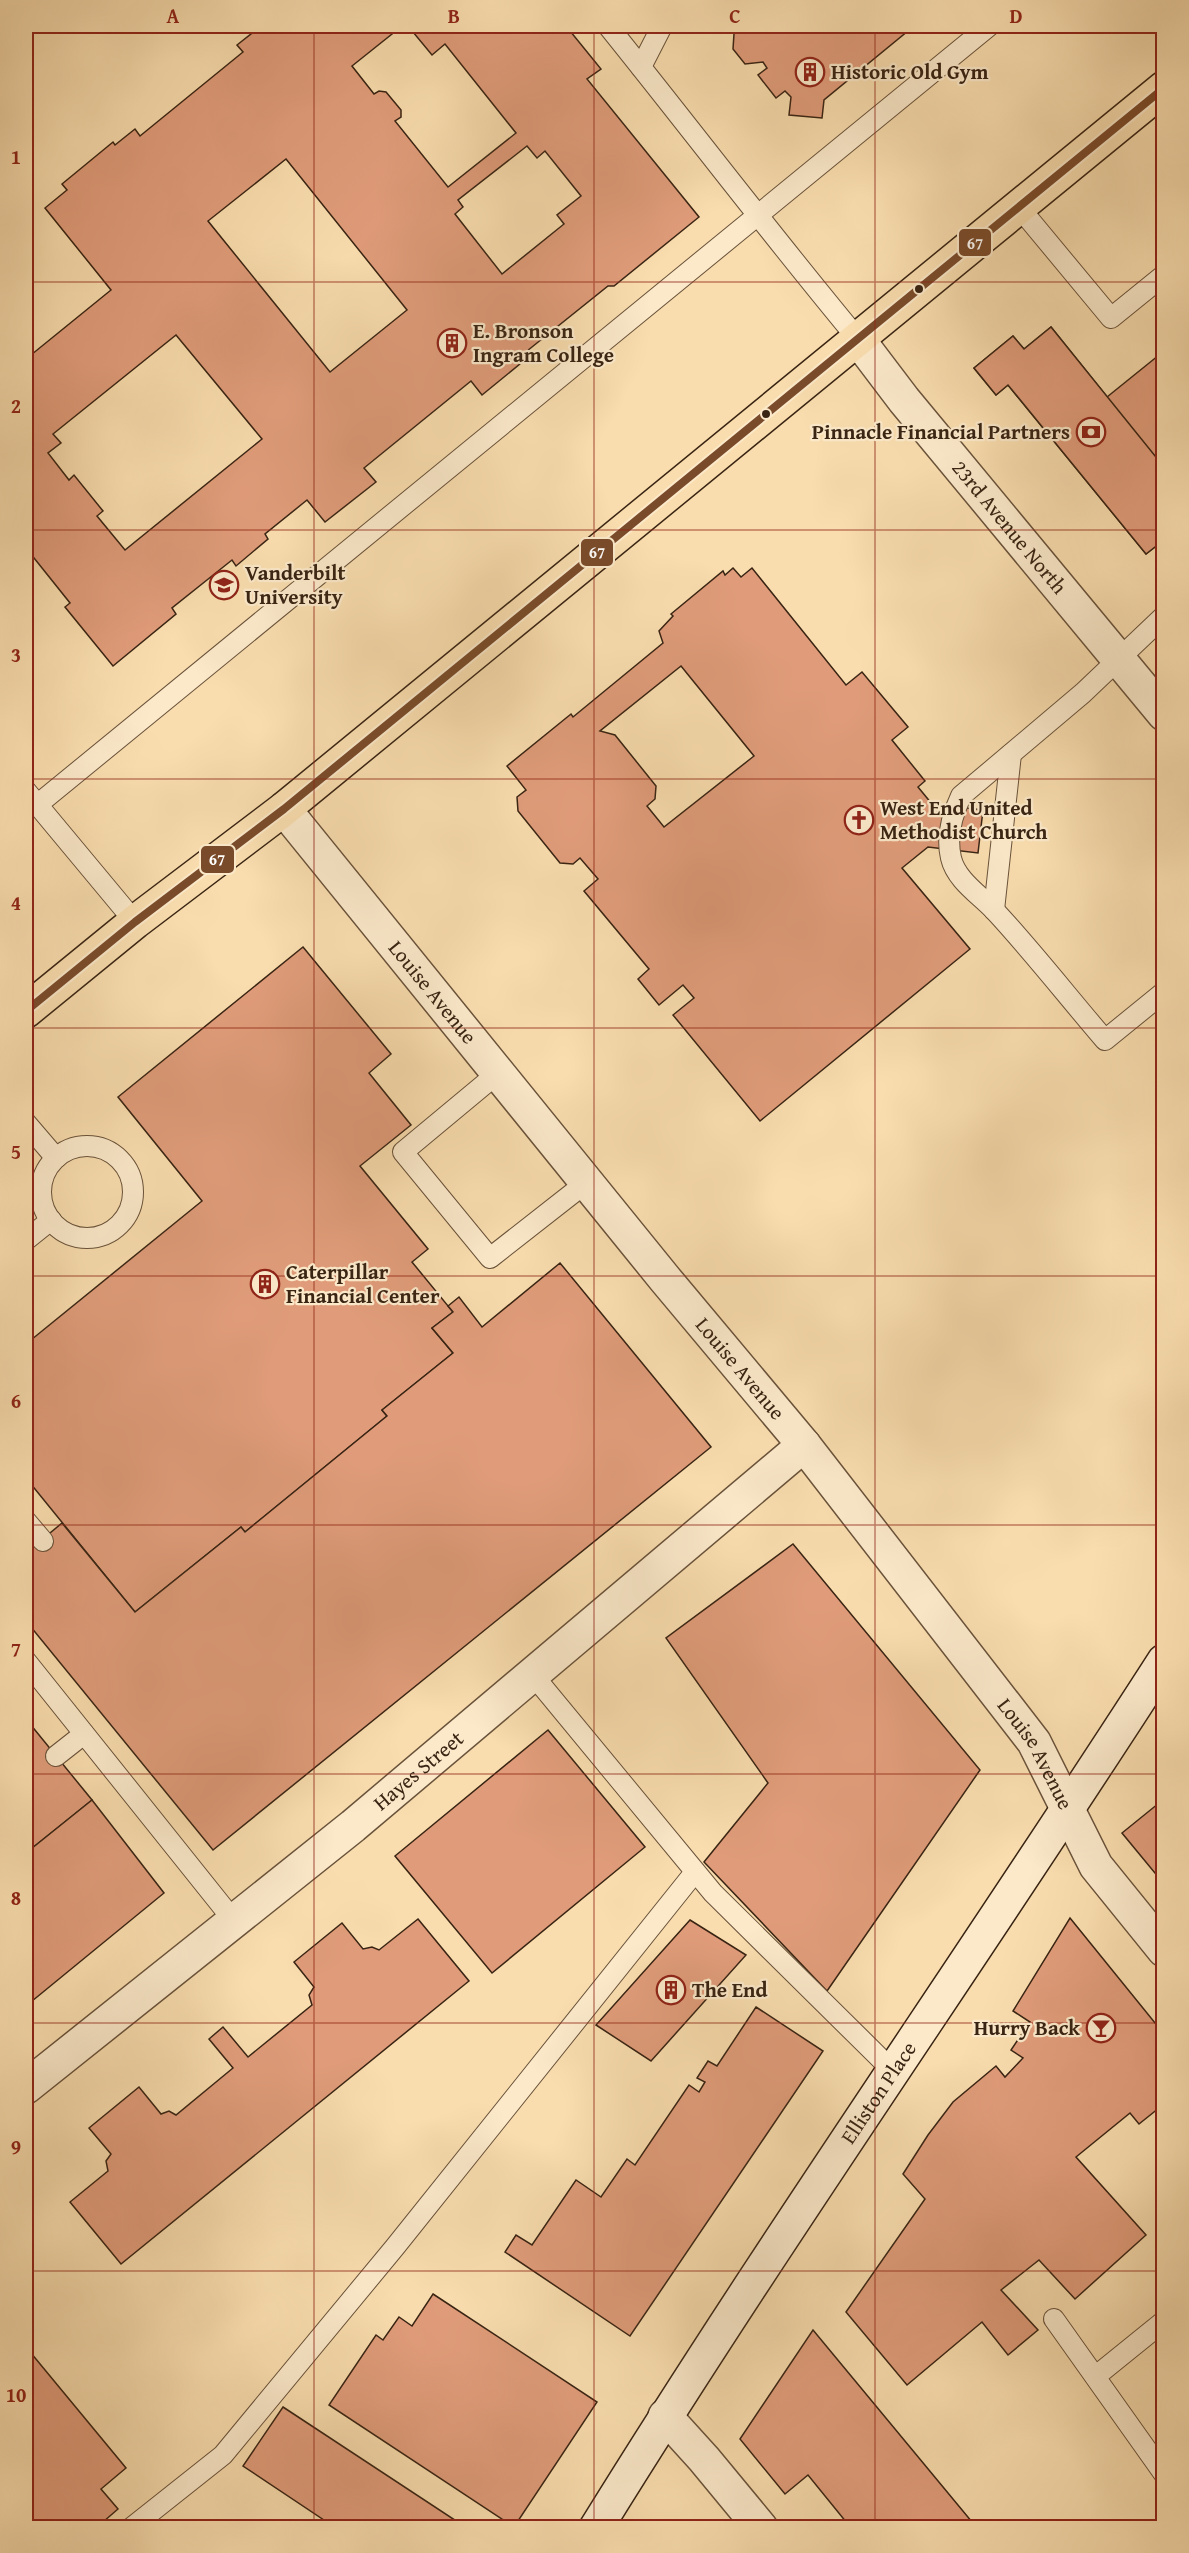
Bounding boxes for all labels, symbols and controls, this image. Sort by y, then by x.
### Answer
text: A [167,1,180,30]
text: B [448,1,460,30]
text: C [729,1,741,30]
text: D [1009,1,1023,30]
building icon: Historic Old Gym [794,56,826,88]
place label: Historic Old Gym [831,56,989,87]
text: 1 [11,142,21,171]
line badge: 67 [958,228,992,257]
text: 67 [967,231,983,255]
unlabelled marker [913,283,925,295]
place label: E. Bronson Ingram College [473,315,614,370]
building icon: E. Bronson Ingram College [436,327,468,359]
text: 2 [11,391,21,420]
unlabelled marker [760,408,772,420]
place label: Pinnacle Financial Partners [812,416,1070,447]
bank icon: Pinnacle Financial Partners [1075,416,1107,448]
street label: 23rd Avenue North [945,453,1075,601]
line badge: 67 [580,538,614,567]
text: 67 [589,540,605,564]
place label: Vanderbilt University [245,557,346,612]
school or university icon: Vanderbilt University [208,569,240,601]
text: 3 [11,640,21,669]
place label: West End United Methodist Church [880,792,1048,847]
church icon: West End United Methodist Church [843,804,875,836]
line badge: 67 [200,845,235,874]
text: 67 [209,847,225,871]
text: 4 [11,888,21,917]
street label: Louise Avenue [381,933,485,1051]
text: 5 [11,1137,21,1166]
place label: Caterpillar Financial Center [286,1256,440,1311]
building icon: Caterpillar Financial Center [249,1268,281,1300]
street label: Louise Avenue [688,1310,793,1427]
text: 6 [11,1386,21,1415]
text: 7 [11,1634,21,1663]
street label: Louise Avenue [990,1691,1081,1815]
street label: Hayes Street [366,1723,471,1818]
text: 8 [11,1883,21,1912]
building icon: The End [655,1974,687,2006]
place label: The End [692,1974,767,2005]
place label: Hurry Back [974,2012,1081,2043]
bar icon: Hurry Back [1085,2012,1117,2044]
street label: Elliston Place [833,2035,924,2150]
text: 9 [11,2132,21,2161]
text: 10 [6,2380,26,2409]

